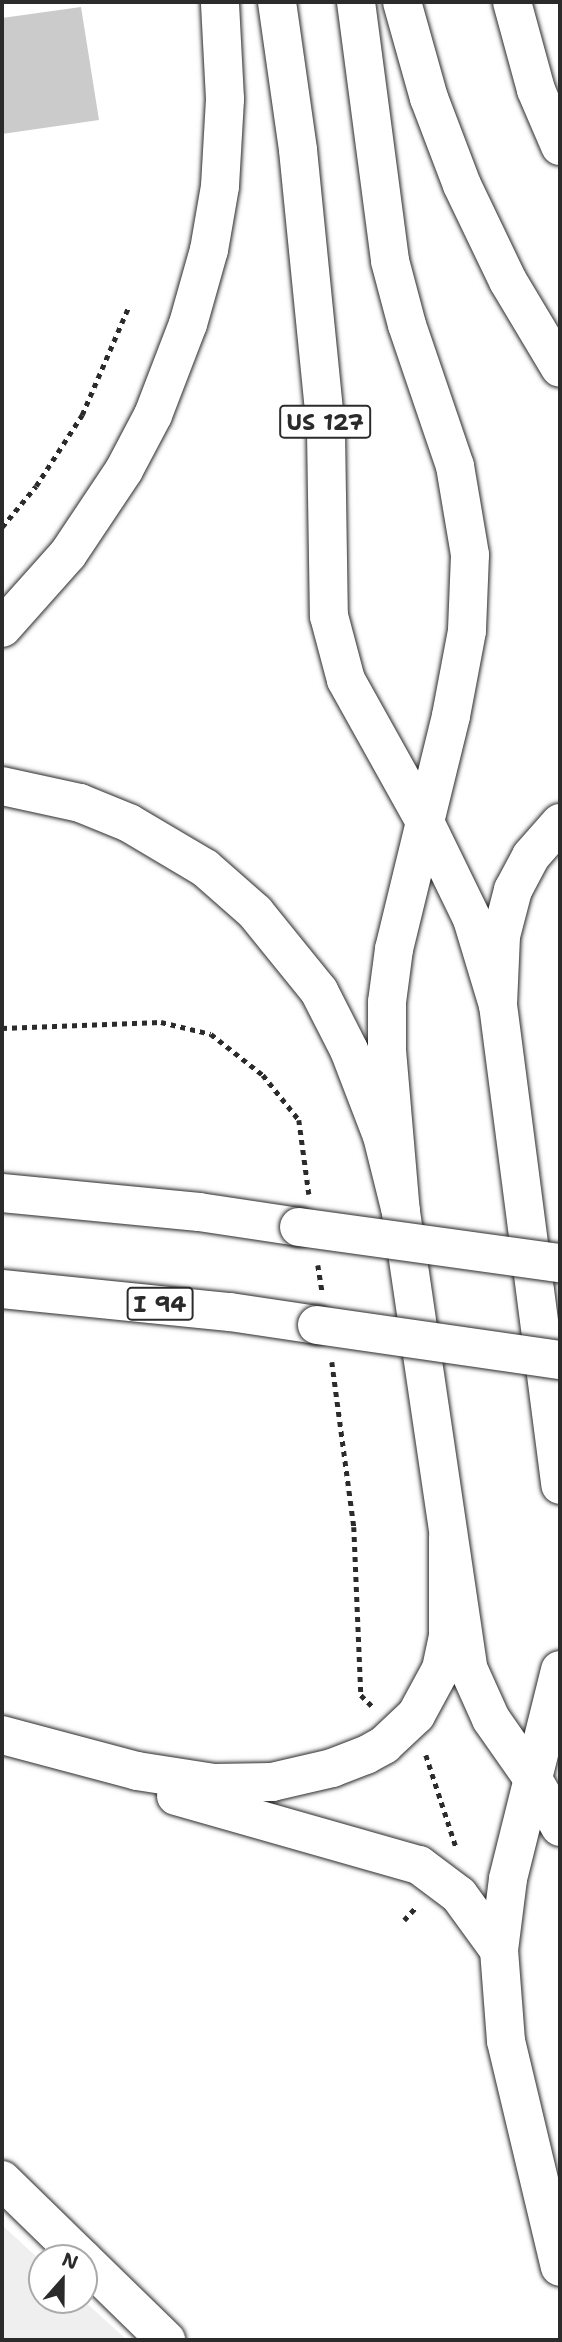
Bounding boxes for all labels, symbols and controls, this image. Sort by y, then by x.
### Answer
road number: US 127 [278,402,372,442]
road number: I 94 [125,1284,195,1324]
north arrow [28,2244,98,2314]
text: N [58,2246,81,2275]

